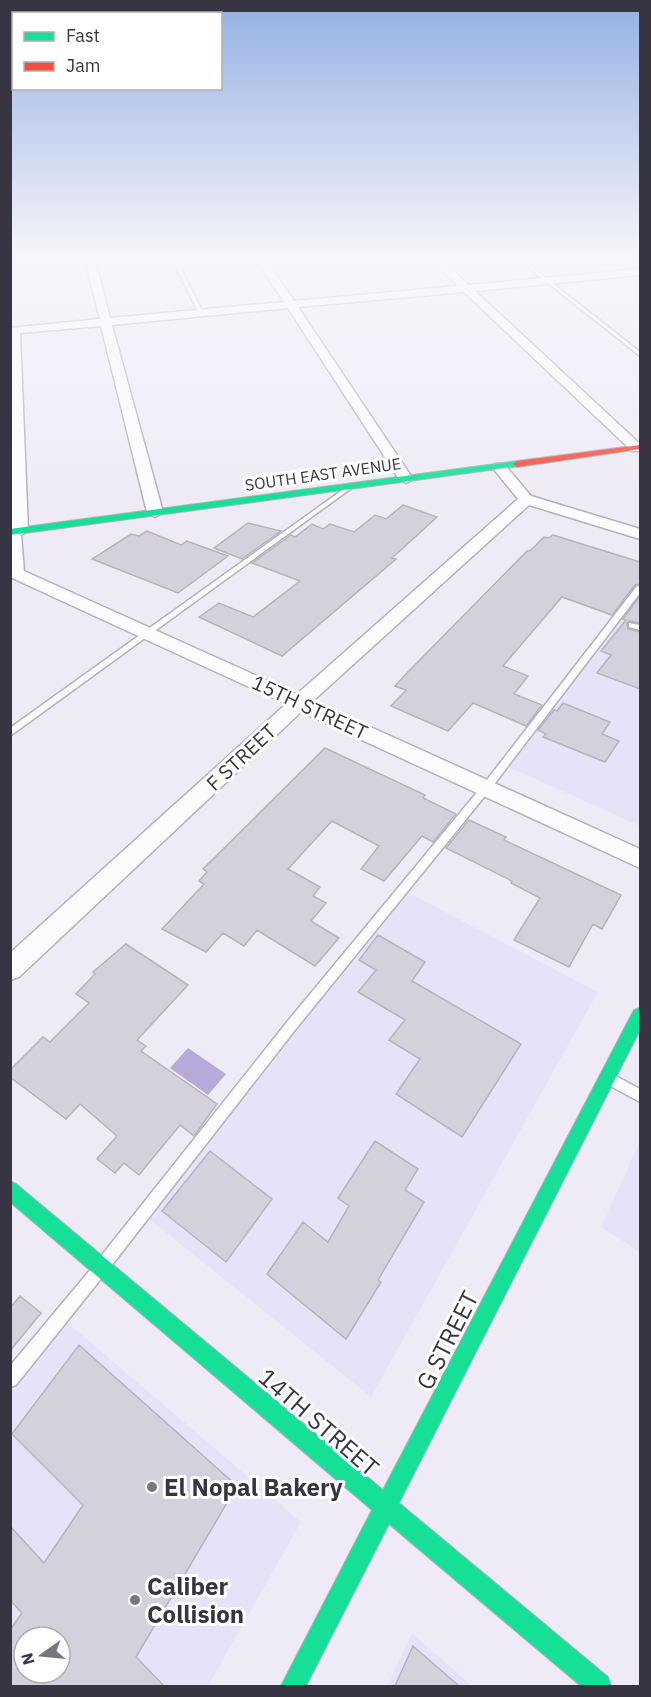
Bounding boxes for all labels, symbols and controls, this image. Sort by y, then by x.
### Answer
legend [12,12,222,90]
text: Fast [66,24,100,47]
text: Jam [66,54,101,77]
street label: SOUTH EAST AVENUE [244,453,402,495]
street label: 15TH STREET [248,668,372,746]
street label: F STREET [200,718,282,796]
street label: G STREET [409,1285,486,1395]
street label: 14TH STREET [252,1361,386,1483]
place label: El Nopal Bakery [164,1471,343,1503]
marker: El Nopal Bakery [145,1480,159,1494]
place label: Caliber Collision [147,1570,244,1630]
marker: Caliber Collision [128,1593,142,1607]
north arrow [12,1625,72,1685]
text: N [16,1651,39,1667]

